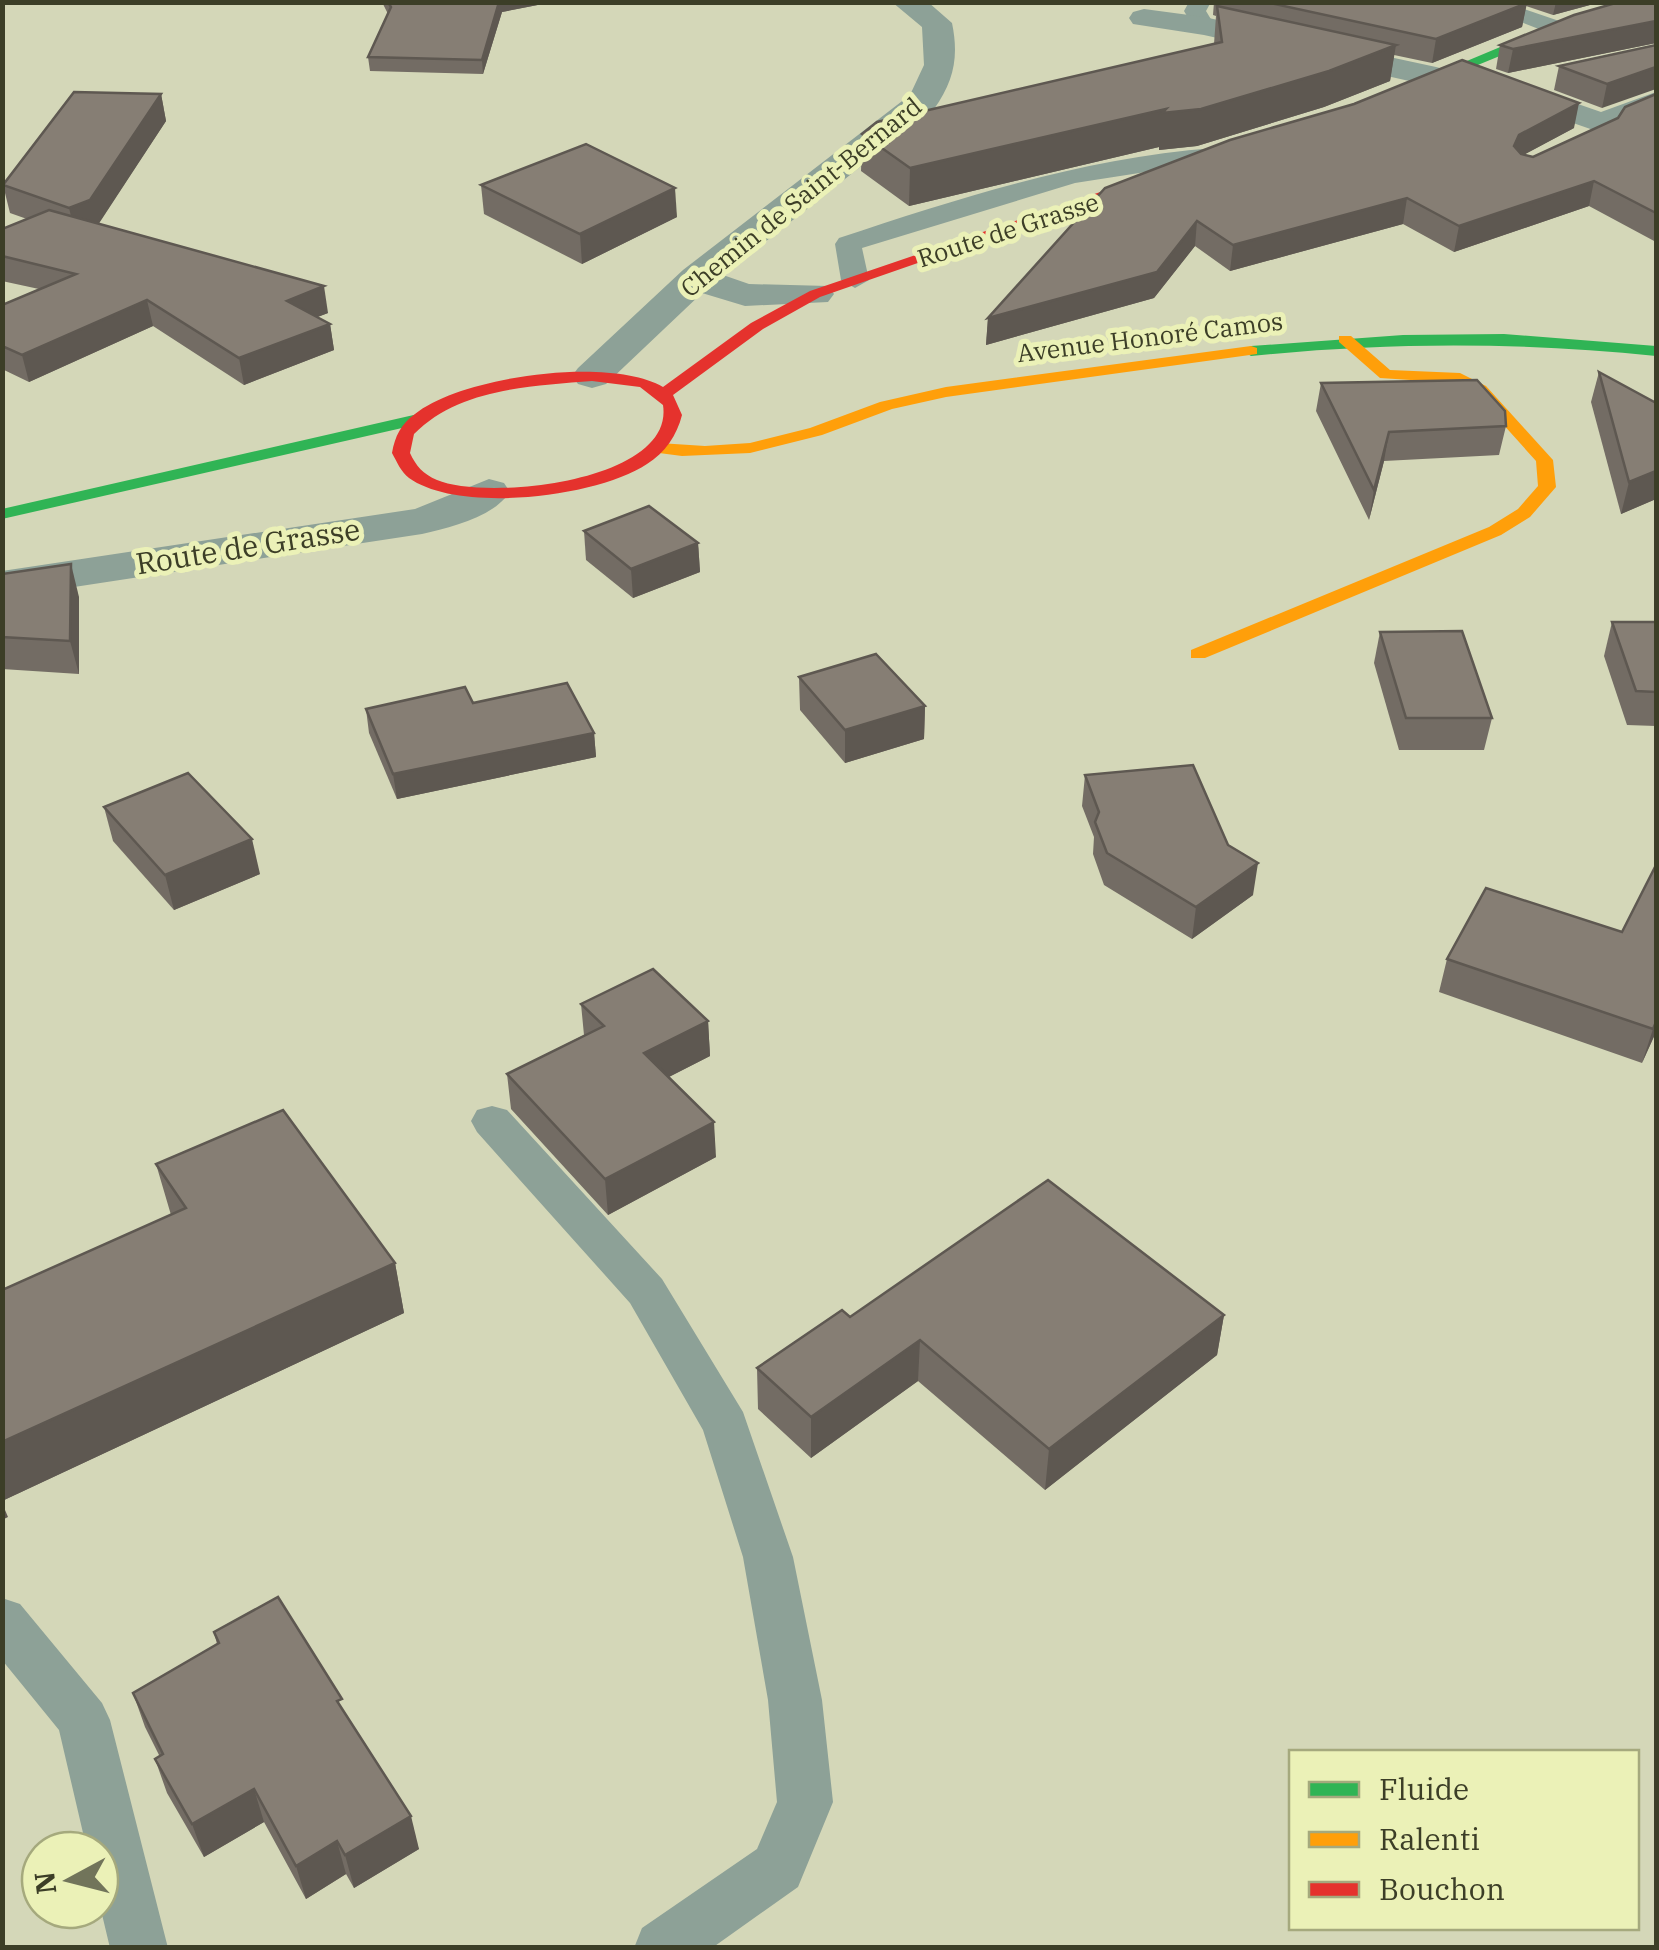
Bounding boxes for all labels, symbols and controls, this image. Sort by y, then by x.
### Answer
street label: Chemin de Saint-Bernard [674,89,928,304]
street label: Route de Grasse [913,185,1103,274]
street label: Avenue Honoré Camos [1015,304,1285,369]
street label: Route de Grasse [133,509,363,583]
legend [1289,1750,1639,1930]
text: Fluide [1379,1769,1469,1808]
text: Ralenti [1379,1819,1480,1858]
north arrow [20,1830,120,1930]
text: Bouchon [1379,1869,1505,1908]
text: N [25,1870,64,1896]

